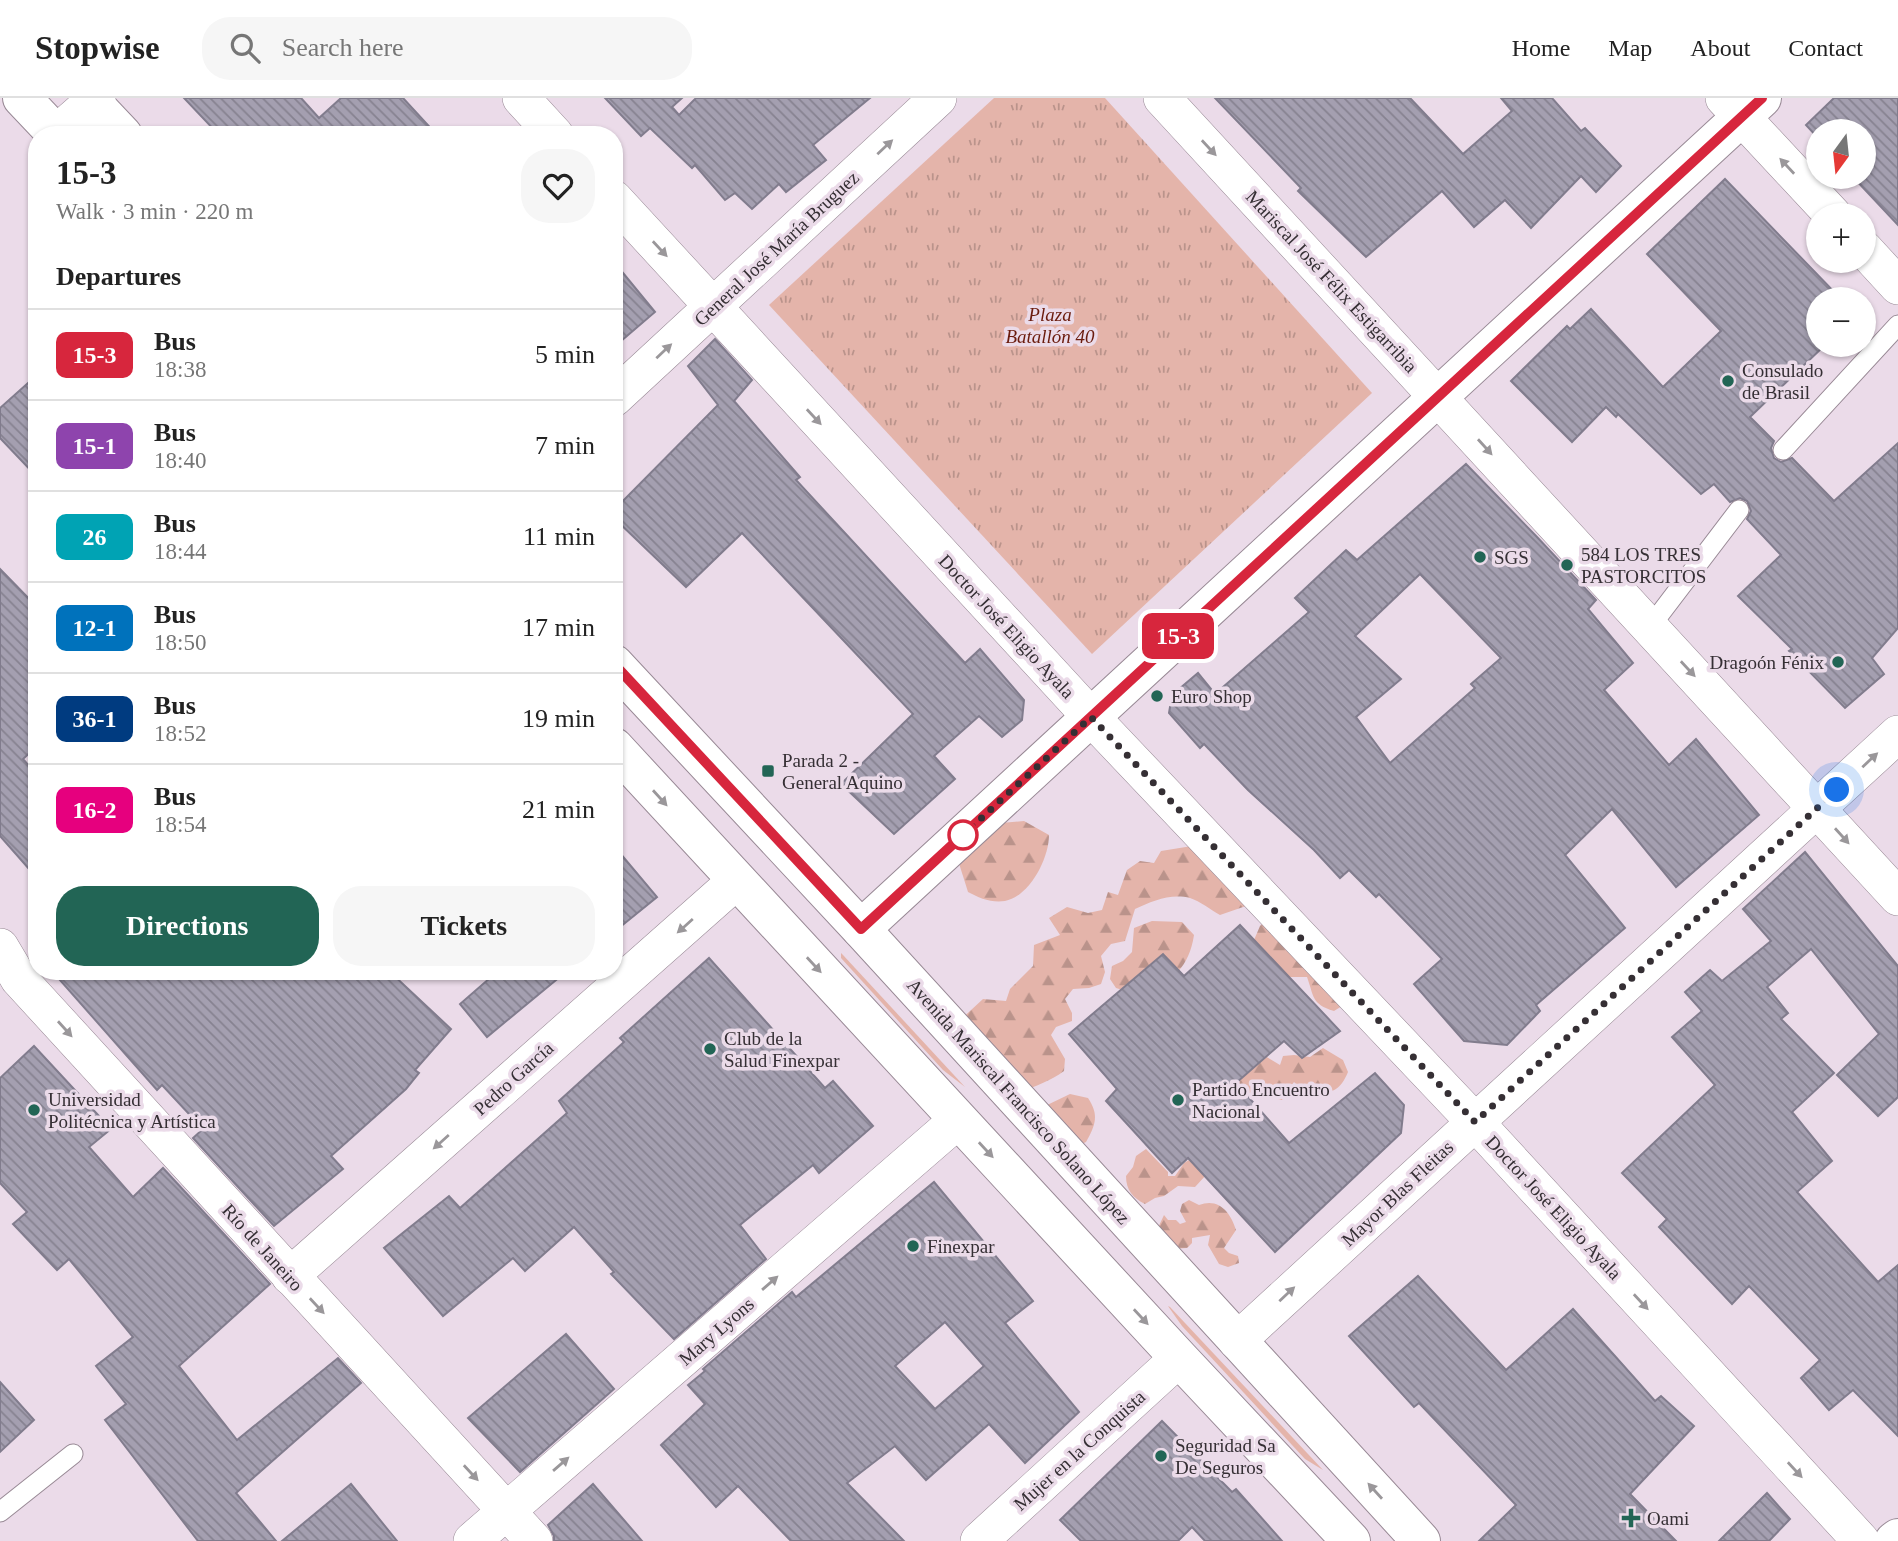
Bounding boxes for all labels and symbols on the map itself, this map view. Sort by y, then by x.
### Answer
north arrow [1806,119,1876,189]
one-way arrow [876,139,894,155]
one-way arrow [1200,139,1216,156]
one-way arrow [1779,157,1795,175]
street label: General José María Bruguez [690,167,863,330]
street label: Mariscal José Félix Estigarribia [1242,186,1422,377]
one-way arrow [652,240,668,257]
park label: Plaza Batallón 40 [1005,304,1095,347]
one-way arrow [655,344,672,360]
place label: Consulado de Brasil [1742,360,1823,403]
marker: Consulado de Brasil [1720,373,1736,389]
one-way arrow [806,408,822,425]
one-way arrow [1477,438,1493,456]
place label: 584 LOS TRES PASTORCITOS [1581,544,1706,587]
place label: SGS [1494,547,1529,568]
marker: SGS [1472,549,1488,565]
street label: Doctor José Eligio Ayala [935,550,1079,703]
marker: 584 LOS TRES PASTORCITOS [1559,557,1575,573]
line badge: 15-3 [1129,613,1227,659]
place label: Dragoón Fénix [1709,652,1824,673]
marker: Dragoón Fénix [1830,654,1846,670]
one-way arrow [1680,660,1696,677]
place label: Euro Shop [1171,686,1252,707]
marker: Euro Shop [1149,688,1165,704]
place label: Parada 2 - General Aquino [782,750,903,793]
one-way arrow [1861,752,1878,768]
marker: Parada 2 - General Aquino [760,763,776,779]
your location [1819,772,1854,807]
one-way arrow [652,789,668,807]
unlabelled marker [948,820,978,850]
one-way arrow [1834,827,1850,844]
one-way arrow [676,918,694,934]
one-way arrow [806,956,822,973]
street label: Avenida Mariscal Francisco Solano López [903,974,1134,1228]
one-way arrow [57,1020,73,1038]
place label: Club de la Salud Finexpar [724,1028,840,1071]
street label: Pedro García [469,1037,558,1120]
marker: Club de la Salud Finexpar [702,1041,718,1057]
place label: Partido Encuentro Nacional [1192,1079,1330,1122]
place label: Universidad Politécnica y Artística [48,1089,216,1132]
marker: Partido Encuentro Nacional [1170,1092,1186,1108]
marker: Universidad Politécnica y Artística [26,1102,42,1118]
street label: Doctor José Eligio Ayala [1482,1131,1626,1284]
one-way arrow [432,1134,450,1150]
street label: Mayor Blas Fleitas [1337,1136,1457,1250]
one-way arrow [978,1141,994,1159]
street label: Río de Janeiro [218,1200,307,1295]
place label: Finexpar [927,1236,995,1257]
marker: Finexpar [905,1238,921,1254]
one-way arrow [761,1275,779,1291]
one-way arrow [1278,1287,1295,1303]
street label: Mary Lyons [675,1293,758,1370]
one-way arrow [1633,1293,1649,1311]
one-way arrow [309,1297,325,1314]
one-way arrow [1132,1308,1148,1325]
street label: Mujer en la Conquista [1009,1386,1150,1515]
place label: Seguridad Sa De Seguros [1175,1435,1276,1478]
marker: Seguridad Sa De Seguros [1153,1448,1169,1464]
one-way arrow [552,1456,570,1472]
one-way arrow [1787,1461,1803,1479]
one-way arrow [463,1464,479,1481]
one-way arrow [1367,1483,1383,1500]
marker: Oami [1621,1508,1641,1528]
place label: Oami [1647,1508,1689,1529]

